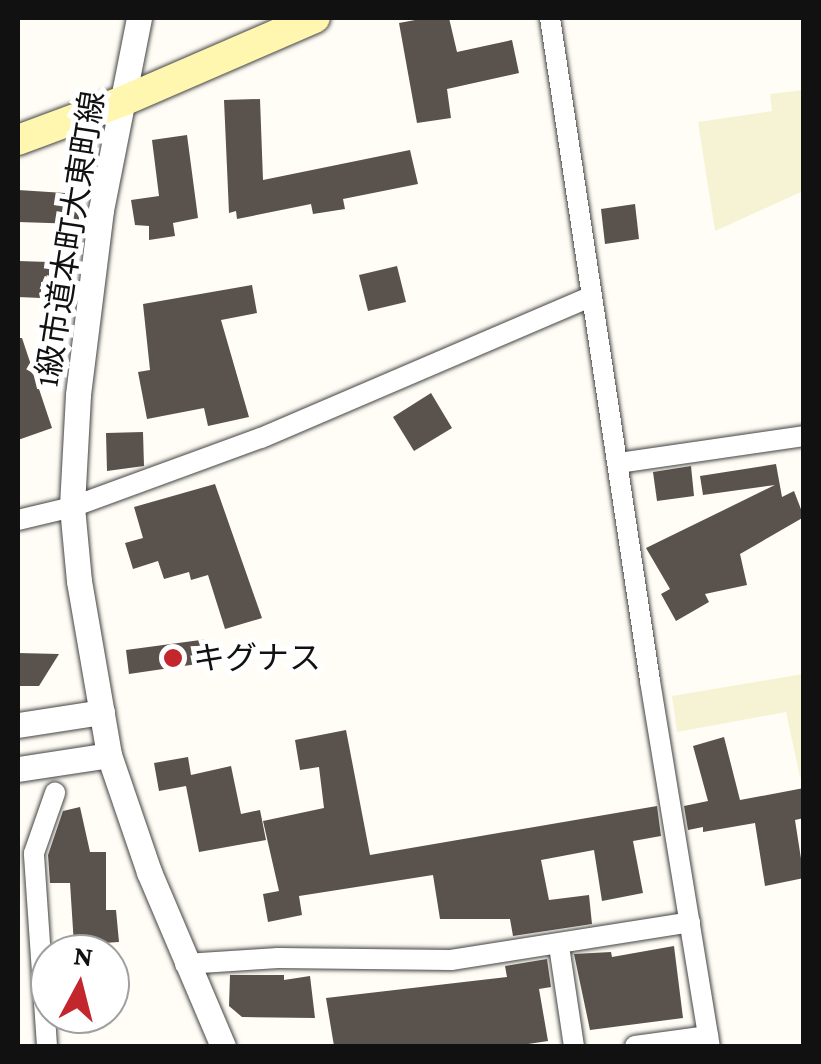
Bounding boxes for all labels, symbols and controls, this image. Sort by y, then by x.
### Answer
street label: 1級市道本町大東町線 [28,89,112,389]
place label: キグナス [193,639,321,677]
marker: キグナス [162,647,184,669]
north arrow [30,934,130,1034]
text: N [72,939,95,972]

